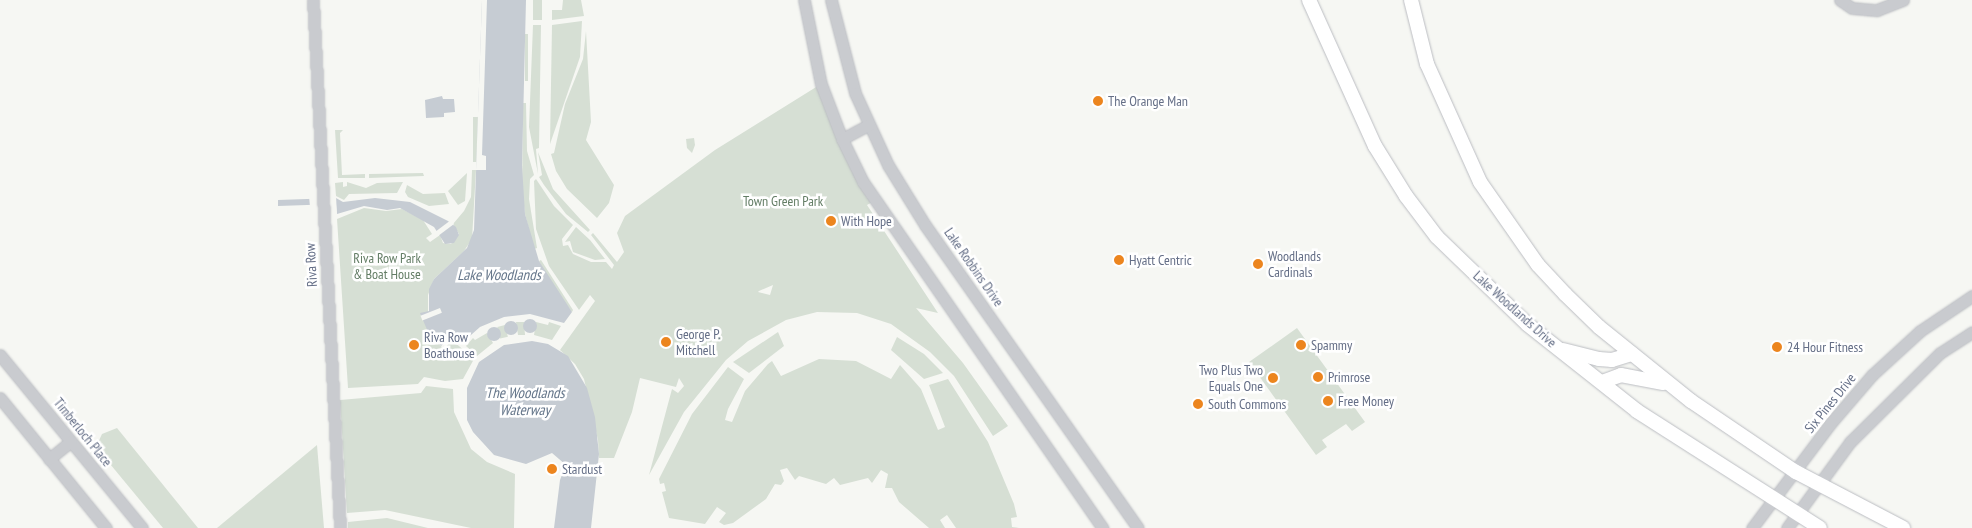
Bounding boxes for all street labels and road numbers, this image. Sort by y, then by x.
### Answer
street label: Lake Robbins Drive [941,225,1007,309]
street label: Riva Row [301,243,321,287]
street label: Lake Woodlands Drive [1470,267,1560,351]
street label: Six Pines Drive [1801,370,1859,436]
street label: Timberloch Place [50,394,116,470]

